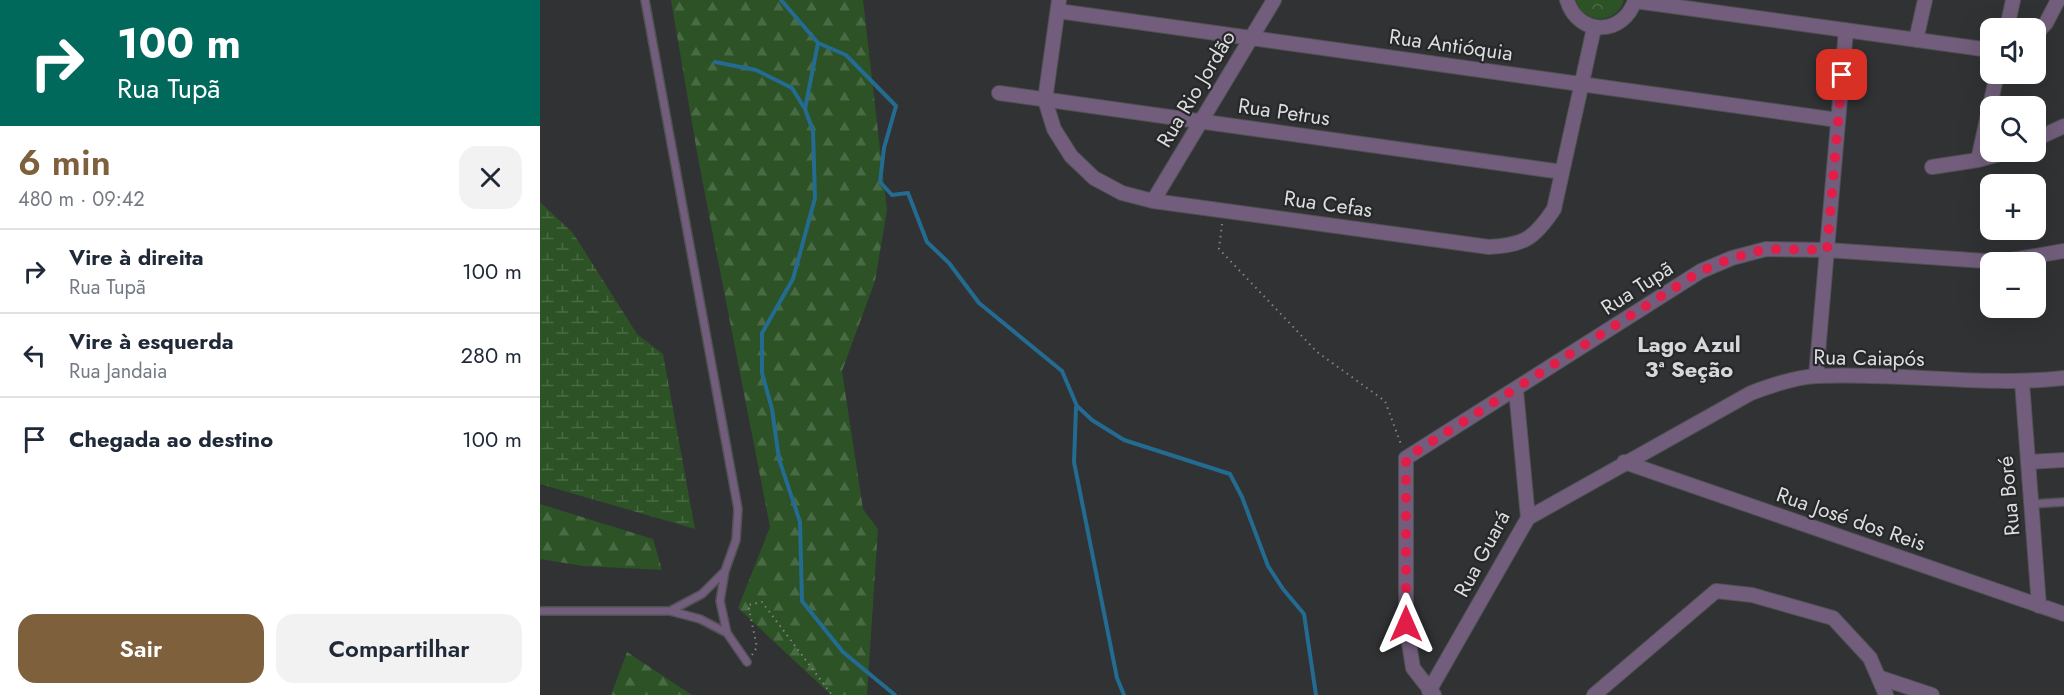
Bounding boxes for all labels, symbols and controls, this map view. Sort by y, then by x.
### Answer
text: 100 m [117,13,241,74]
map controls [1980,18,2046,318]
button: sound [1980,18,2046,84]
street label: Rua Antióquia [1387,21,1515,69]
icon: right [18,24,96,102]
street label: Rua Rio Jordão [1149,25,1243,153]
pin [1816,49,1867,100]
icon: arrive [1825,58,1858,91]
text: Rua Tupã [117,69,220,108]
street label: Rua Petrus [1236,91,1332,133]
button: search [1980,96,2046,162]
text: 6 min [18,136,111,188]
button: close [459,146,522,209]
button: + [1980,174,2046,240]
street label: Rua Cefas [1282,183,1374,225]
text: 480 m · 09:42 [18,185,145,214]
text: Vire à direita [69,241,204,273]
button: − [1980,252,2046,318]
street label: Rua Tupã [1595,254,1679,322]
icon: right [18,255,51,288]
text: 100 m [462,255,522,287]
text: Rua Tupã [69,273,146,302]
text: Vire à esquerda [69,325,234,357]
district label: Lago Azul 3ª Seção [1637,328,1741,385]
icon: left [18,339,51,372]
text: 280 m [461,339,522,371]
street label: Rua Caiapós [1813,342,1925,374]
text: Rua Jandaia [69,357,167,386]
icon: arrive [18,423,51,456]
text: Chegada ao destino [69,423,273,455]
text: 100 m [462,423,522,455]
street label: Rua Boré [1991,455,2027,537]
street label: Rua José dos Reis [1772,479,1930,559]
street label: Rua Guará [1447,505,1517,603]
position arrow [1374,592,1438,656]
button: Sair [18,614,264,683]
button: Compartilhar [276,614,522,683]

